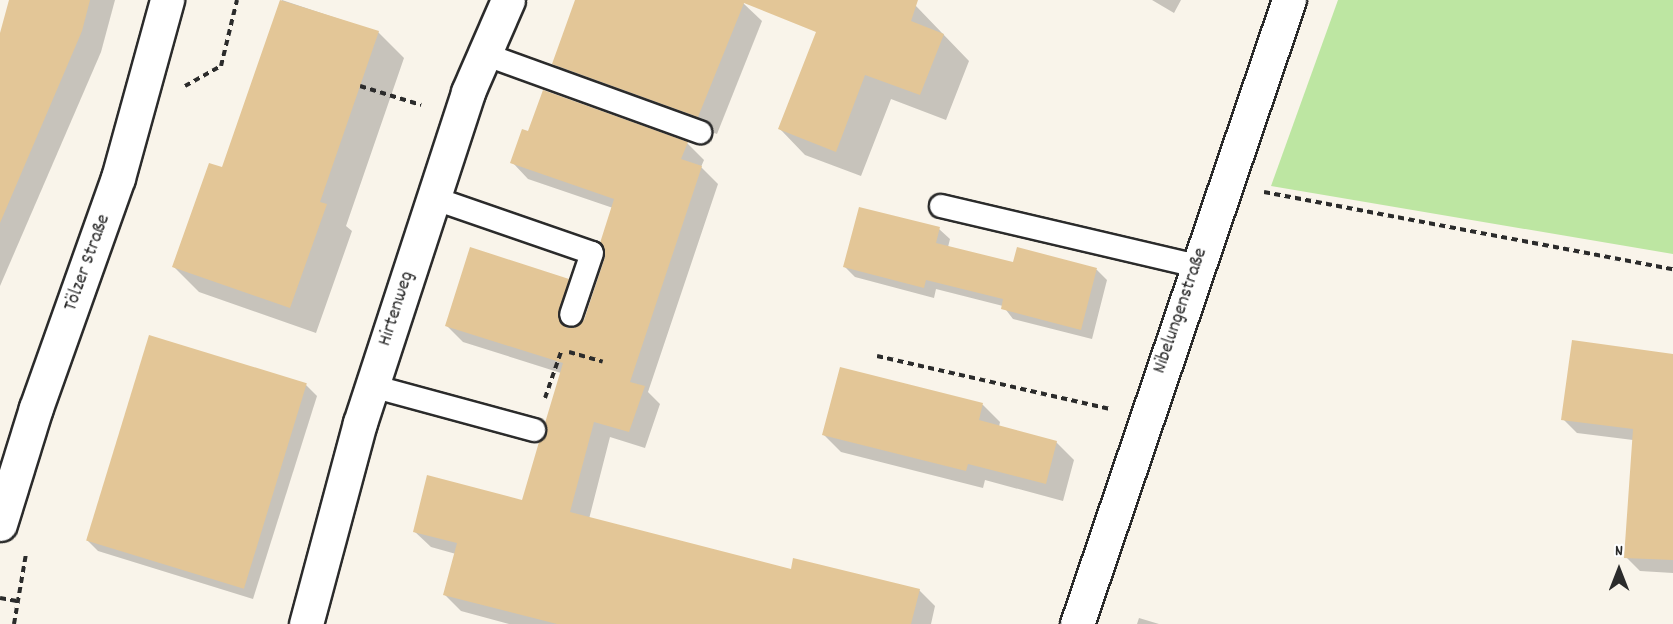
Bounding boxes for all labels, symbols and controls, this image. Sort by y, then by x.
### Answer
street label: Tölzer Straße [59,211,117,315]
street label: Nibelungenstraße [1148,245,1214,377]
street label: Hirtenweg [374,269,420,349]
north arrow [1589,540,1649,600]
text: N [1615,540,1623,563]

